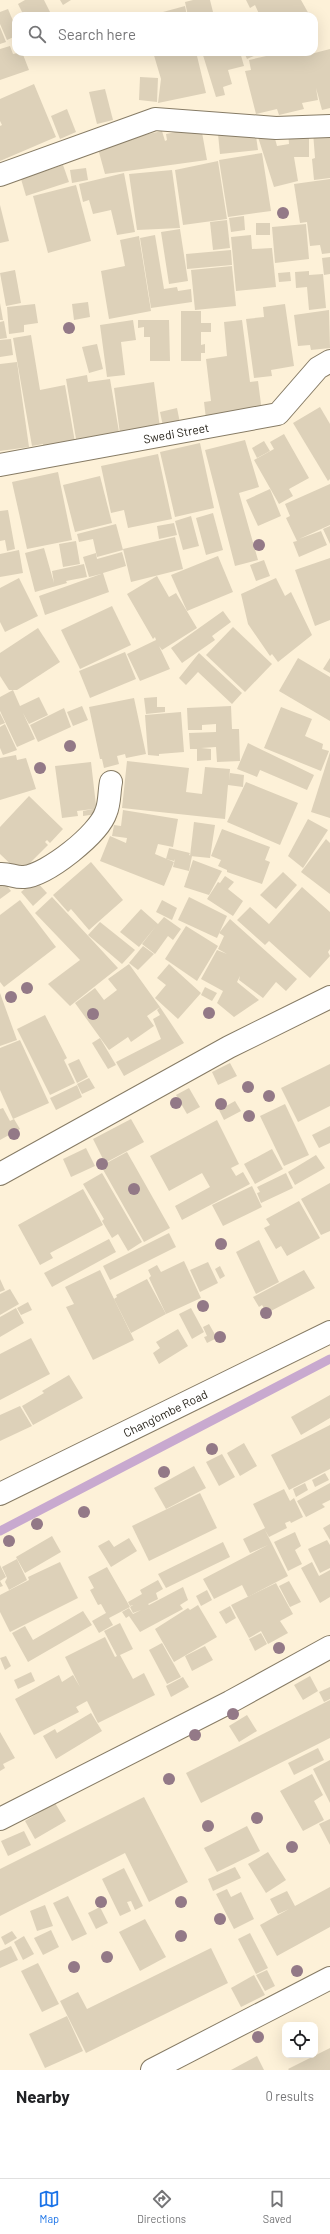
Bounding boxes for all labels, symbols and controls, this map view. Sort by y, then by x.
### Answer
search box [12,12,318,56]
icon: search [26,23,48,45]
text: Search here [58,25,136,43]
street label: Swedi Street [142,420,210,446]
street label: Chang'ombe Road [121,1386,210,1439]
map controls [282,2022,318,2058]
button: locate [282,2022,318,2058]
text: Nearby [16,2086,70,2106]
text: 0 results [265,2088,314,2104]
tab: Map [38,2188,60,2225]
tab: Directions [137,2188,186,2225]
tab: Saved [263,2188,292,2225]

